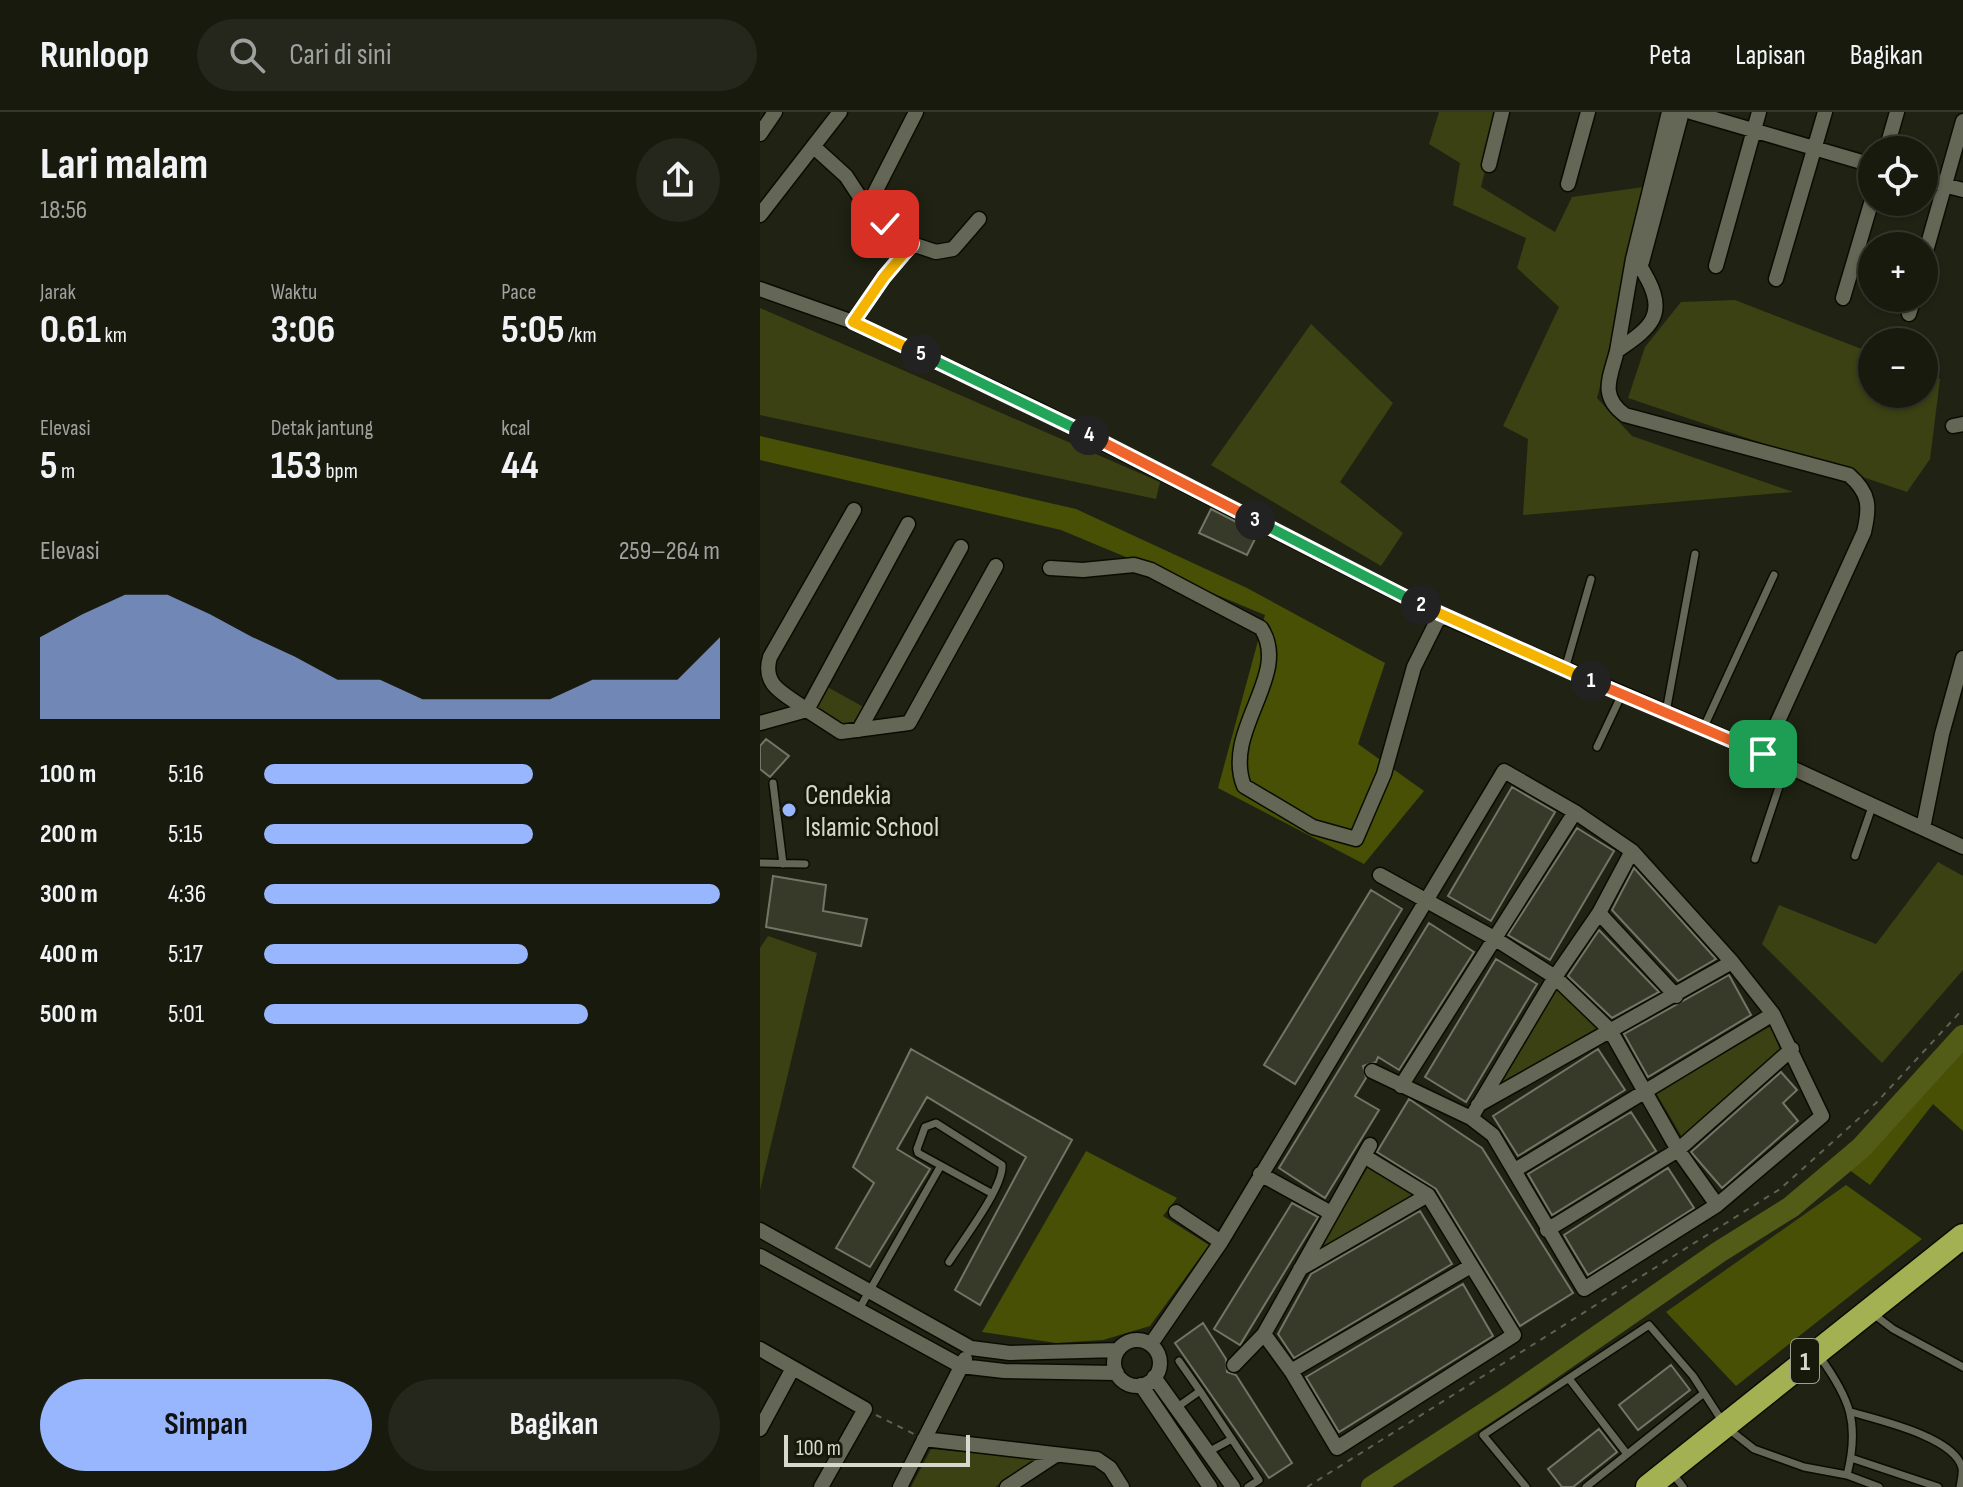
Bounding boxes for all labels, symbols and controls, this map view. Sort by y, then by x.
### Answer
search box [197,19,757,91]
text: Runloop [40,33,149,78]
icon: search [225,33,269,77]
text: Cari di sini [289,37,391,73]
text: Peta [1649,39,1691,72]
text: Lapisan [1735,39,1806,72]
text: Bagikan [1850,39,1923,72]
map controls [1858,136,1938,408]
button: locate [1858,136,1938,216]
text: Lari malam [40,138,208,191]
button: share [636,138,720,222]
pin [851,190,919,258]
text: 18:56 [40,195,87,226]
icon: check [863,202,907,246]
button: + [1858,232,1938,312]
text: Jarak [40,279,76,306]
text: Waktu [271,279,317,306]
text: Pace [501,279,536,306]
text: 0.61 [40,306,101,354]
text: 3:06 [271,306,335,354]
text: 5:05 [501,306,564,354]
text: km [101,322,127,349]
text: /km [564,322,597,349]
button: − [1858,328,1938,408]
pin: 5 [901,334,941,374]
text: 5 [916,340,926,367]
text: Elevasi [40,415,91,442]
text: Detak jantung [271,415,373,442]
text: kcal [501,415,530,442]
pin: 4 [1069,415,1109,455]
text: 4 [1084,421,1094,448]
text: 5 [40,442,58,490]
text: 153 [271,442,322,490]
text: 44 [501,442,539,490]
text: m [58,458,75,485]
text: bpm [322,458,358,485]
pin: 3 [1235,500,1275,540]
text: 3 [1250,506,1260,533]
text: Elevasi [40,536,100,567]
text: 259–264 m [619,536,720,567]
pin: 2 [1401,585,1441,625]
text: 2 [1416,591,1426,618]
pin: 1 [1571,661,1611,701]
text: 1 [1587,667,1595,694]
pin [1729,720,1797,788]
icon: arrive [1741,732,1785,776]
text: 100 m [40,759,96,790]
text: 5:16 [168,759,204,790]
place label: Cendekia Islamic School [805,779,939,844]
marker: Cendekia Islamic School [780,801,798,819]
text: 200 m [40,819,97,850]
text: 5:15 [168,819,203,850]
text: 300 m [40,879,98,910]
text: 4:36 [168,879,206,910]
text: 400 m [40,939,98,970]
text: 5:17 [168,939,203,970]
text: 500 m [40,999,97,1030]
text: 5:01 [168,999,204,1030]
road number: 1 [1791,1339,1819,1383]
button: Simpan [40,1379,372,1471]
button: Bagikan [388,1379,720,1471]
scale bar [784,1431,970,1467]
text: 100 m [796,1435,841,1462]

